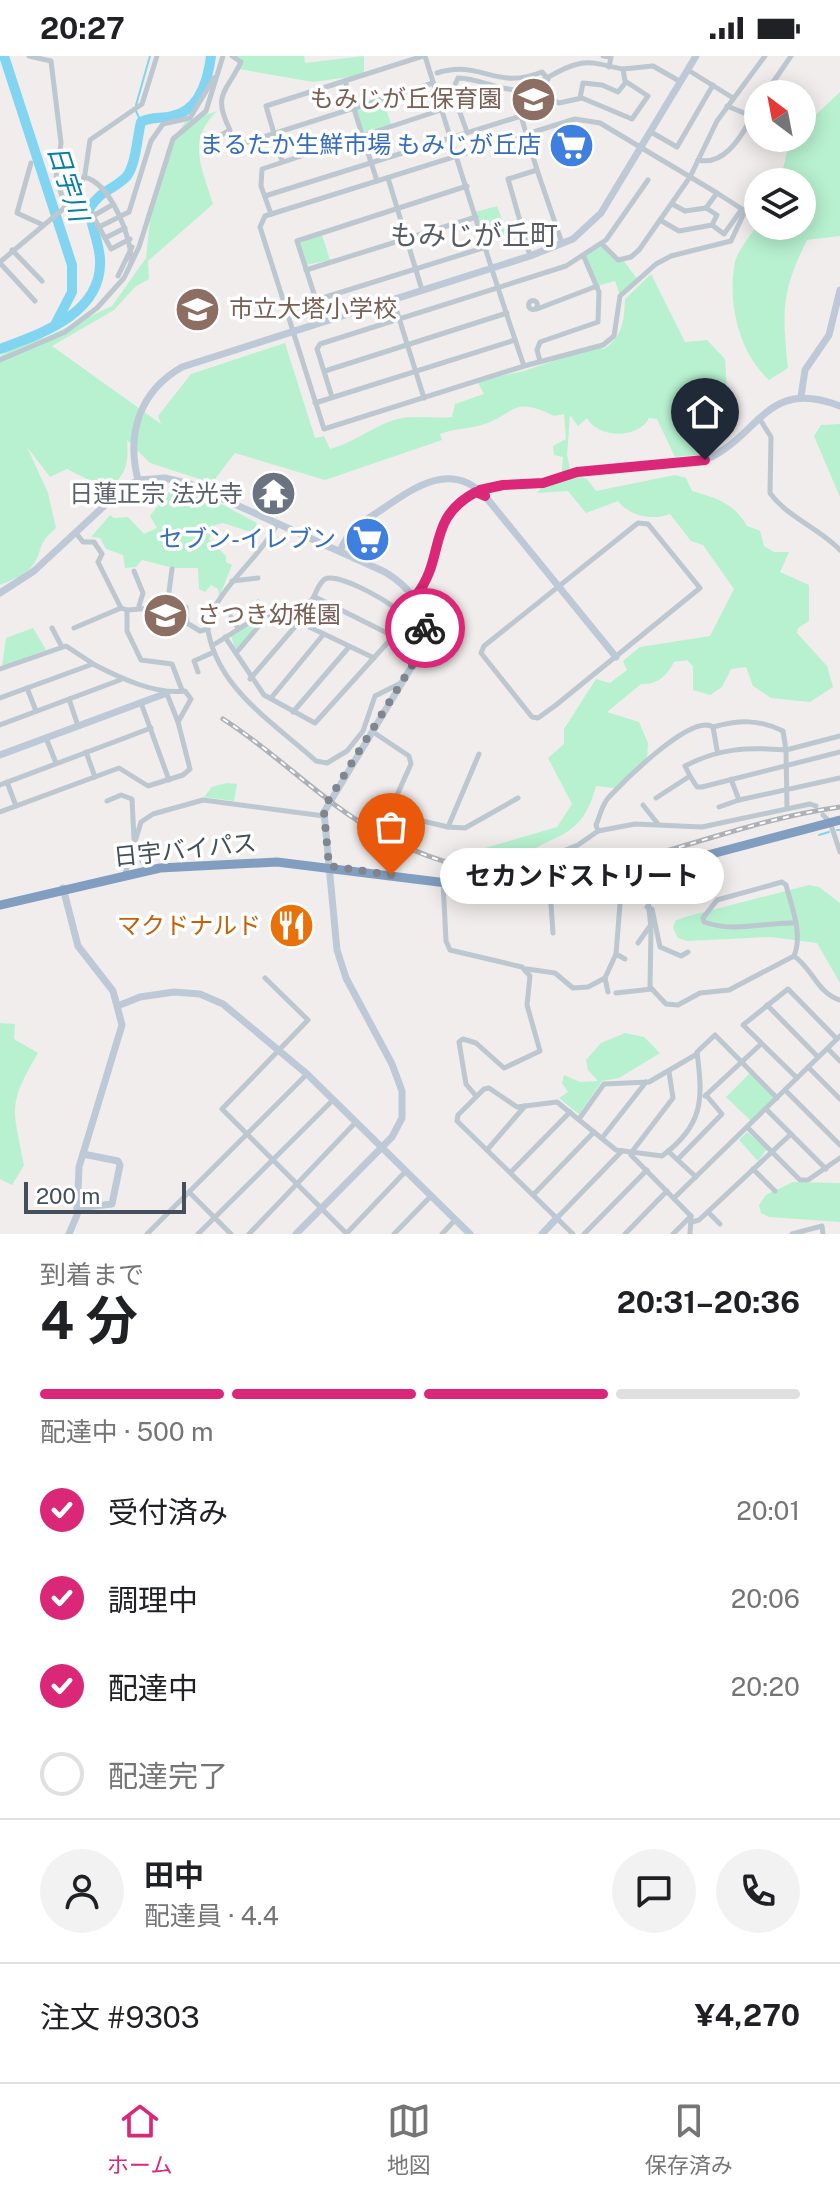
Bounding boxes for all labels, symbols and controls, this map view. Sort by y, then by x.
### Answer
text: 20:27 [40,10,125,46]
school or university icon: もみじが丘保育園 [509,75,557,123]
north arrow [744,80,816,152]
map controls [744,80,816,240]
place label: もみじが丘保育園 [310,84,502,112]
supermarket icon: まるたか生鮮市場 もみじが丘店 [548,121,596,169]
place label: まるたか生鮮市場 もみじが丘店 [199,130,541,158]
water label: 日宇川 [42,141,96,228]
button: layers [744,168,816,240]
district label: もみじが丘町 [390,218,558,251]
school or university icon: 市立大塔小学校 [174,285,222,333]
place label: 市立大塔小学校 [229,294,397,322]
pin [671,378,739,460]
icon: home [683,390,727,434]
temple icon: 日蓮正宗 法光寺 [250,470,298,518]
place label: 日蓮正宗 法光寺 [69,479,243,507]
supermarket icon: セブン-イレブン [343,515,391,563]
place label: セブン-イレブン [159,524,336,552]
courier [385,588,465,668]
school or university icon: さつき幼稚園 [142,591,190,639]
place label: さつき幼稚園 [197,600,341,628]
icon: bike [403,606,447,650]
pin [357,793,425,875]
icon: bag [369,805,413,849]
street label: 日宇バイパス [112,828,258,870]
callout: セカンドストリート [439,847,723,903]
text: セカンドストリート [465,860,699,891]
restaurant icon: マクドナルド [268,902,316,950]
place label: マクドナルド [117,911,261,939]
scale bar [24,1178,186,1214]
text: 200 m [36,1183,100,1209]
text: 到着まで [40,1259,144,1290]
text: 20:31–20:36 [617,1284,800,1320]
text: 4 分 [40,1290,138,1351]
text: 配達中 · 500 m [40,1416,214,1447]
icon: check [40,1488,84,1532]
text: 受付済み [108,1494,228,1530]
text: 20:01 [736,1495,800,1526]
icon: check [40,1576,84,1620]
text: 調理中 [108,1582,198,1618]
text: 20:06 [731,1583,800,1614]
icon: check [40,1664,84,1708]
text: 配達中 [108,1670,198,1706]
text: 20:20 [731,1671,800,1702]
text: 配達完了 [108,1758,228,1794]
button: person [40,1849,124,1933]
button: chat [612,1849,696,1933]
button: phone [716,1849,800,1933]
text: 田中 [144,1857,204,1893]
text: 配達員 · 4.4 [144,1900,279,1931]
text: ¥4,270 [695,1997,800,2033]
text: 注文 #9303 [40,1999,200,2035]
tab: ホーム [107,2099,172,2179]
tab: 地図 [387,2099,431,2179]
tab: 保存済み [645,2099,733,2179]

